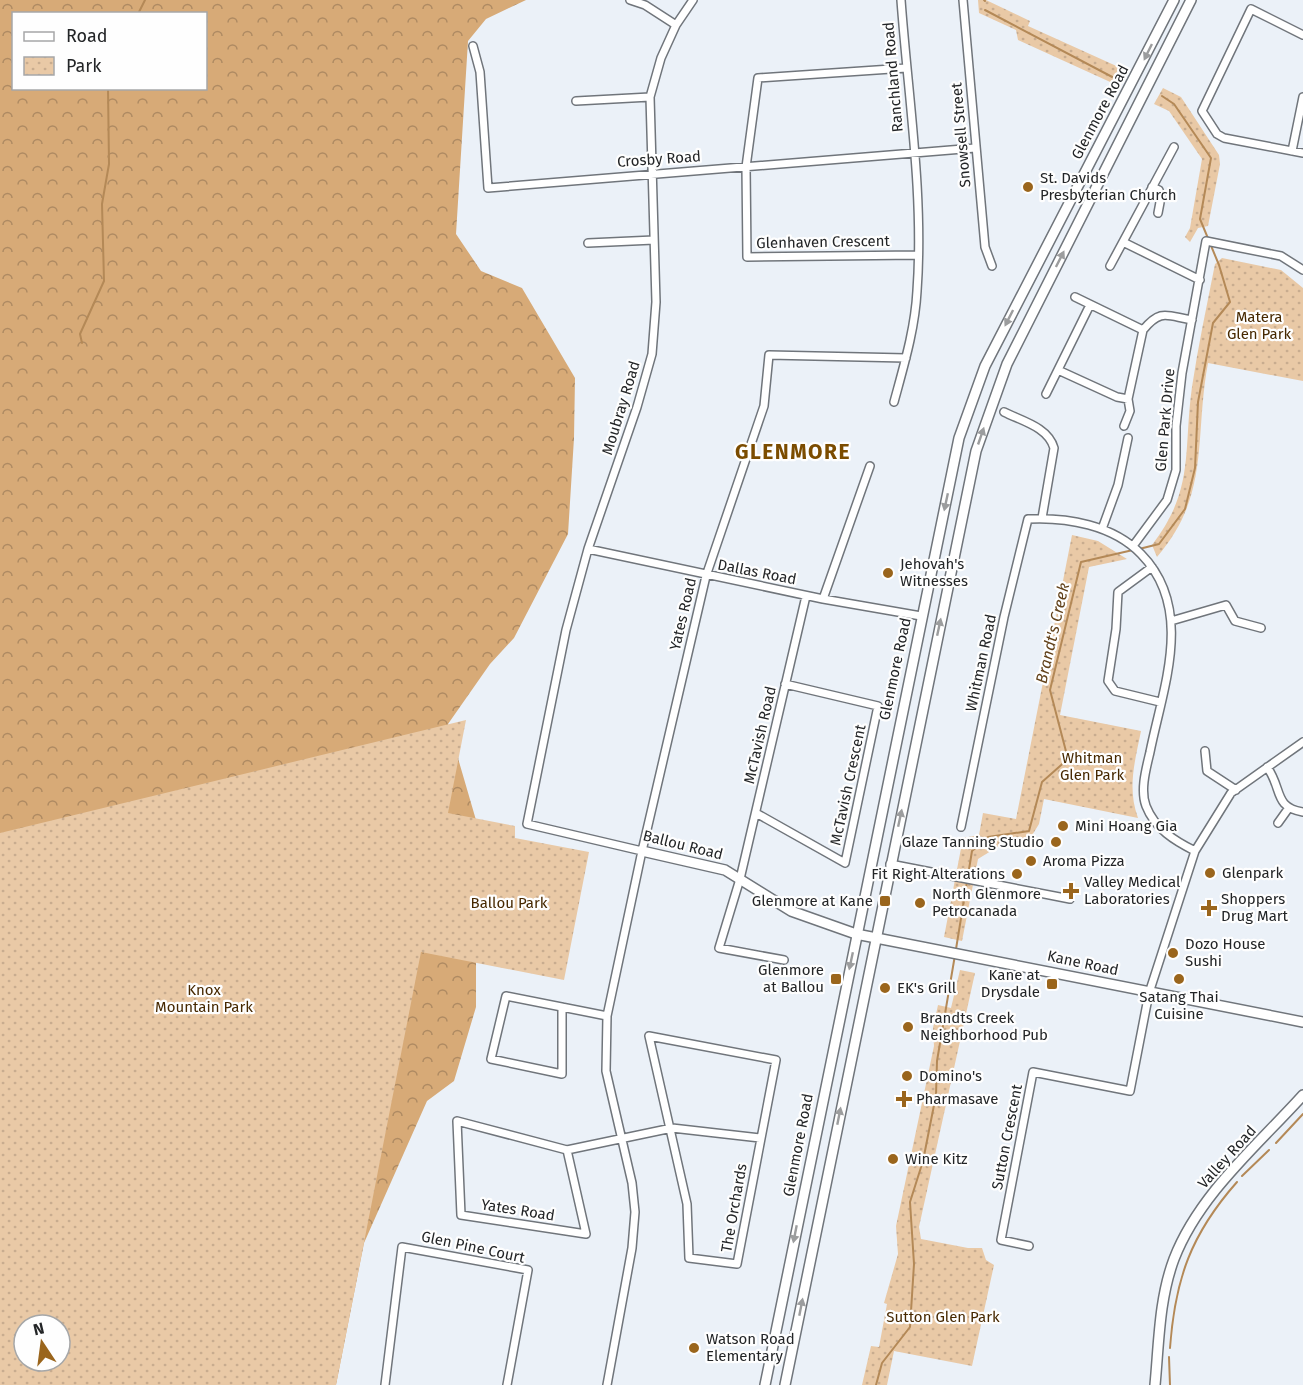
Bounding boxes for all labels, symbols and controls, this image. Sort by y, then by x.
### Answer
legend [12,12,207,90]
street label: Ranchland Road [879,21,907,133]
text: Road [66,25,108,47]
one-way arrow [1143,44,1153,61]
text: Park [66,55,102,77]
street label: Glenmore Road [1068,62,1132,162]
street label: Snowsell Street [947,81,975,188]
street label: Crosby Road [616,147,702,171]
place label: St. Davids Presbyterian Church [1040,169,1177,204]
marker: St. Davids Presbyterian Church [1021,180,1035,194]
street label: Glenhaven Crescent [756,232,891,252]
one-way arrow [1055,250,1065,267]
park label: Matera Glen Park [1227,308,1291,343]
one-way arrow [1004,310,1014,327]
street label: Moubray Road [598,359,644,457]
street label: Glen Park Drive [1152,368,1178,472]
one-way arrow [977,427,987,445]
district label: GLENMORE [735,439,851,465]
one-way arrow [941,492,950,511]
place label: Jehovah's Witnesses [900,555,968,590]
street label: Dallas Road [716,556,798,588]
marker: Jehovah's Witnesses [881,566,895,580]
street label: Yates Road [666,576,700,652]
water label: Brandt's Creek [1032,581,1073,685]
street label: Whitman Road [962,613,1000,713]
street label: Glenmore Road [875,616,915,722]
one-way arrow [935,617,944,636]
street label: McTavish Road [740,684,780,786]
street label: McTavish Crescent [826,722,870,847]
park label: Whitman Glen Park [1060,749,1124,784]
one-way arrow [896,808,905,827]
place label: Mini Hoang Gia [1075,817,1177,835]
marker: Mini Hoang Gia [1056,819,1070,833]
street label: Ballou Road [641,826,725,864]
place label: Glaze Tanning Studio [902,833,1044,851]
marker: Glaze Tanning Studio [1049,835,1063,849]
place label: Aroma Pizza [1043,852,1125,870]
marker: Aroma Pizza [1024,854,1038,868]
place label: Glenpark [1222,864,1283,882]
place label: Fit Right Alterations [871,865,1005,883]
marker: Glenpark [1203,866,1217,880]
marker: Fit Right Alterations [1010,867,1024,881]
place label: Valley Medical Laboratories [1084,873,1181,908]
marker: Valley Medical Laboratories [1062,882,1080,900]
place label: North Glenmore Petrocanada [932,885,1041,920]
place label: Shoppers Drug Mart [1221,890,1289,925]
place label: Glenmore at Kane [752,892,873,910]
park label: Ballou Park [471,894,548,912]
marker: Glenmore at Kane [878,894,892,908]
marker: North Glenmore Petrocanada [913,896,927,910]
marker: Shoppers Drug Mart [1202,901,1216,915]
place label: Dozo House Sushi [1185,935,1265,970]
marker: Dozo House Sushi [1166,946,1180,960]
street label: Kane Road [1046,947,1120,979]
one-way arrow [846,952,855,971]
place label: Glenmore at Ballou [758,961,824,996]
place label: Kane at Drysdale [981,966,1041,1001]
marker: Glenmore at Ballou [829,972,843,986]
marker: Satang Thai Cuisine [1172,972,1186,986]
marker: Kane at Drysdale [1045,977,1059,991]
place label: EK's Grill [897,979,957,997]
park label: Knox Mountain Park [155,981,253,1016]
marker: EK's Grill [878,981,892,995]
place label: Satang Thai Cuisine [1139,988,1219,1023]
place label: Brandts Creek Neighborhood Pub [920,1009,1048,1044]
marker: Brandts Creek Neighborhood Pub [901,1020,915,1034]
place label: Domino's [919,1067,982,1085]
marker: Domino's [900,1069,914,1083]
street label: Sutton Crescent [988,1082,1026,1191]
place label: Pharmasave [916,1090,998,1108]
street label: Glenmore Road [779,1092,817,1198]
marker: Pharmasave [897,1092,911,1106]
one-way arrow [835,1106,844,1125]
street label: Valley Road [1194,1122,1260,1192]
place label: Wine Kitz [905,1150,968,1168]
marker: Wine Kitz [886,1152,900,1166]
street label: The Orchards [717,1162,751,1254]
street label: Yates Road [480,1195,556,1225]
one-way arrow [790,1225,799,1244]
street label: Glen Pine Court [420,1227,527,1267]
one-way arrow [797,1297,806,1316]
park label: Sutton Glen Park [886,1308,1000,1326]
north arrow [12,1313,72,1373]
text: N [31,1318,46,1339]
place label: Watson Road Elementary [706,1330,795,1365]
marker: Watson Road Elementary [687,1341,701,1355]

